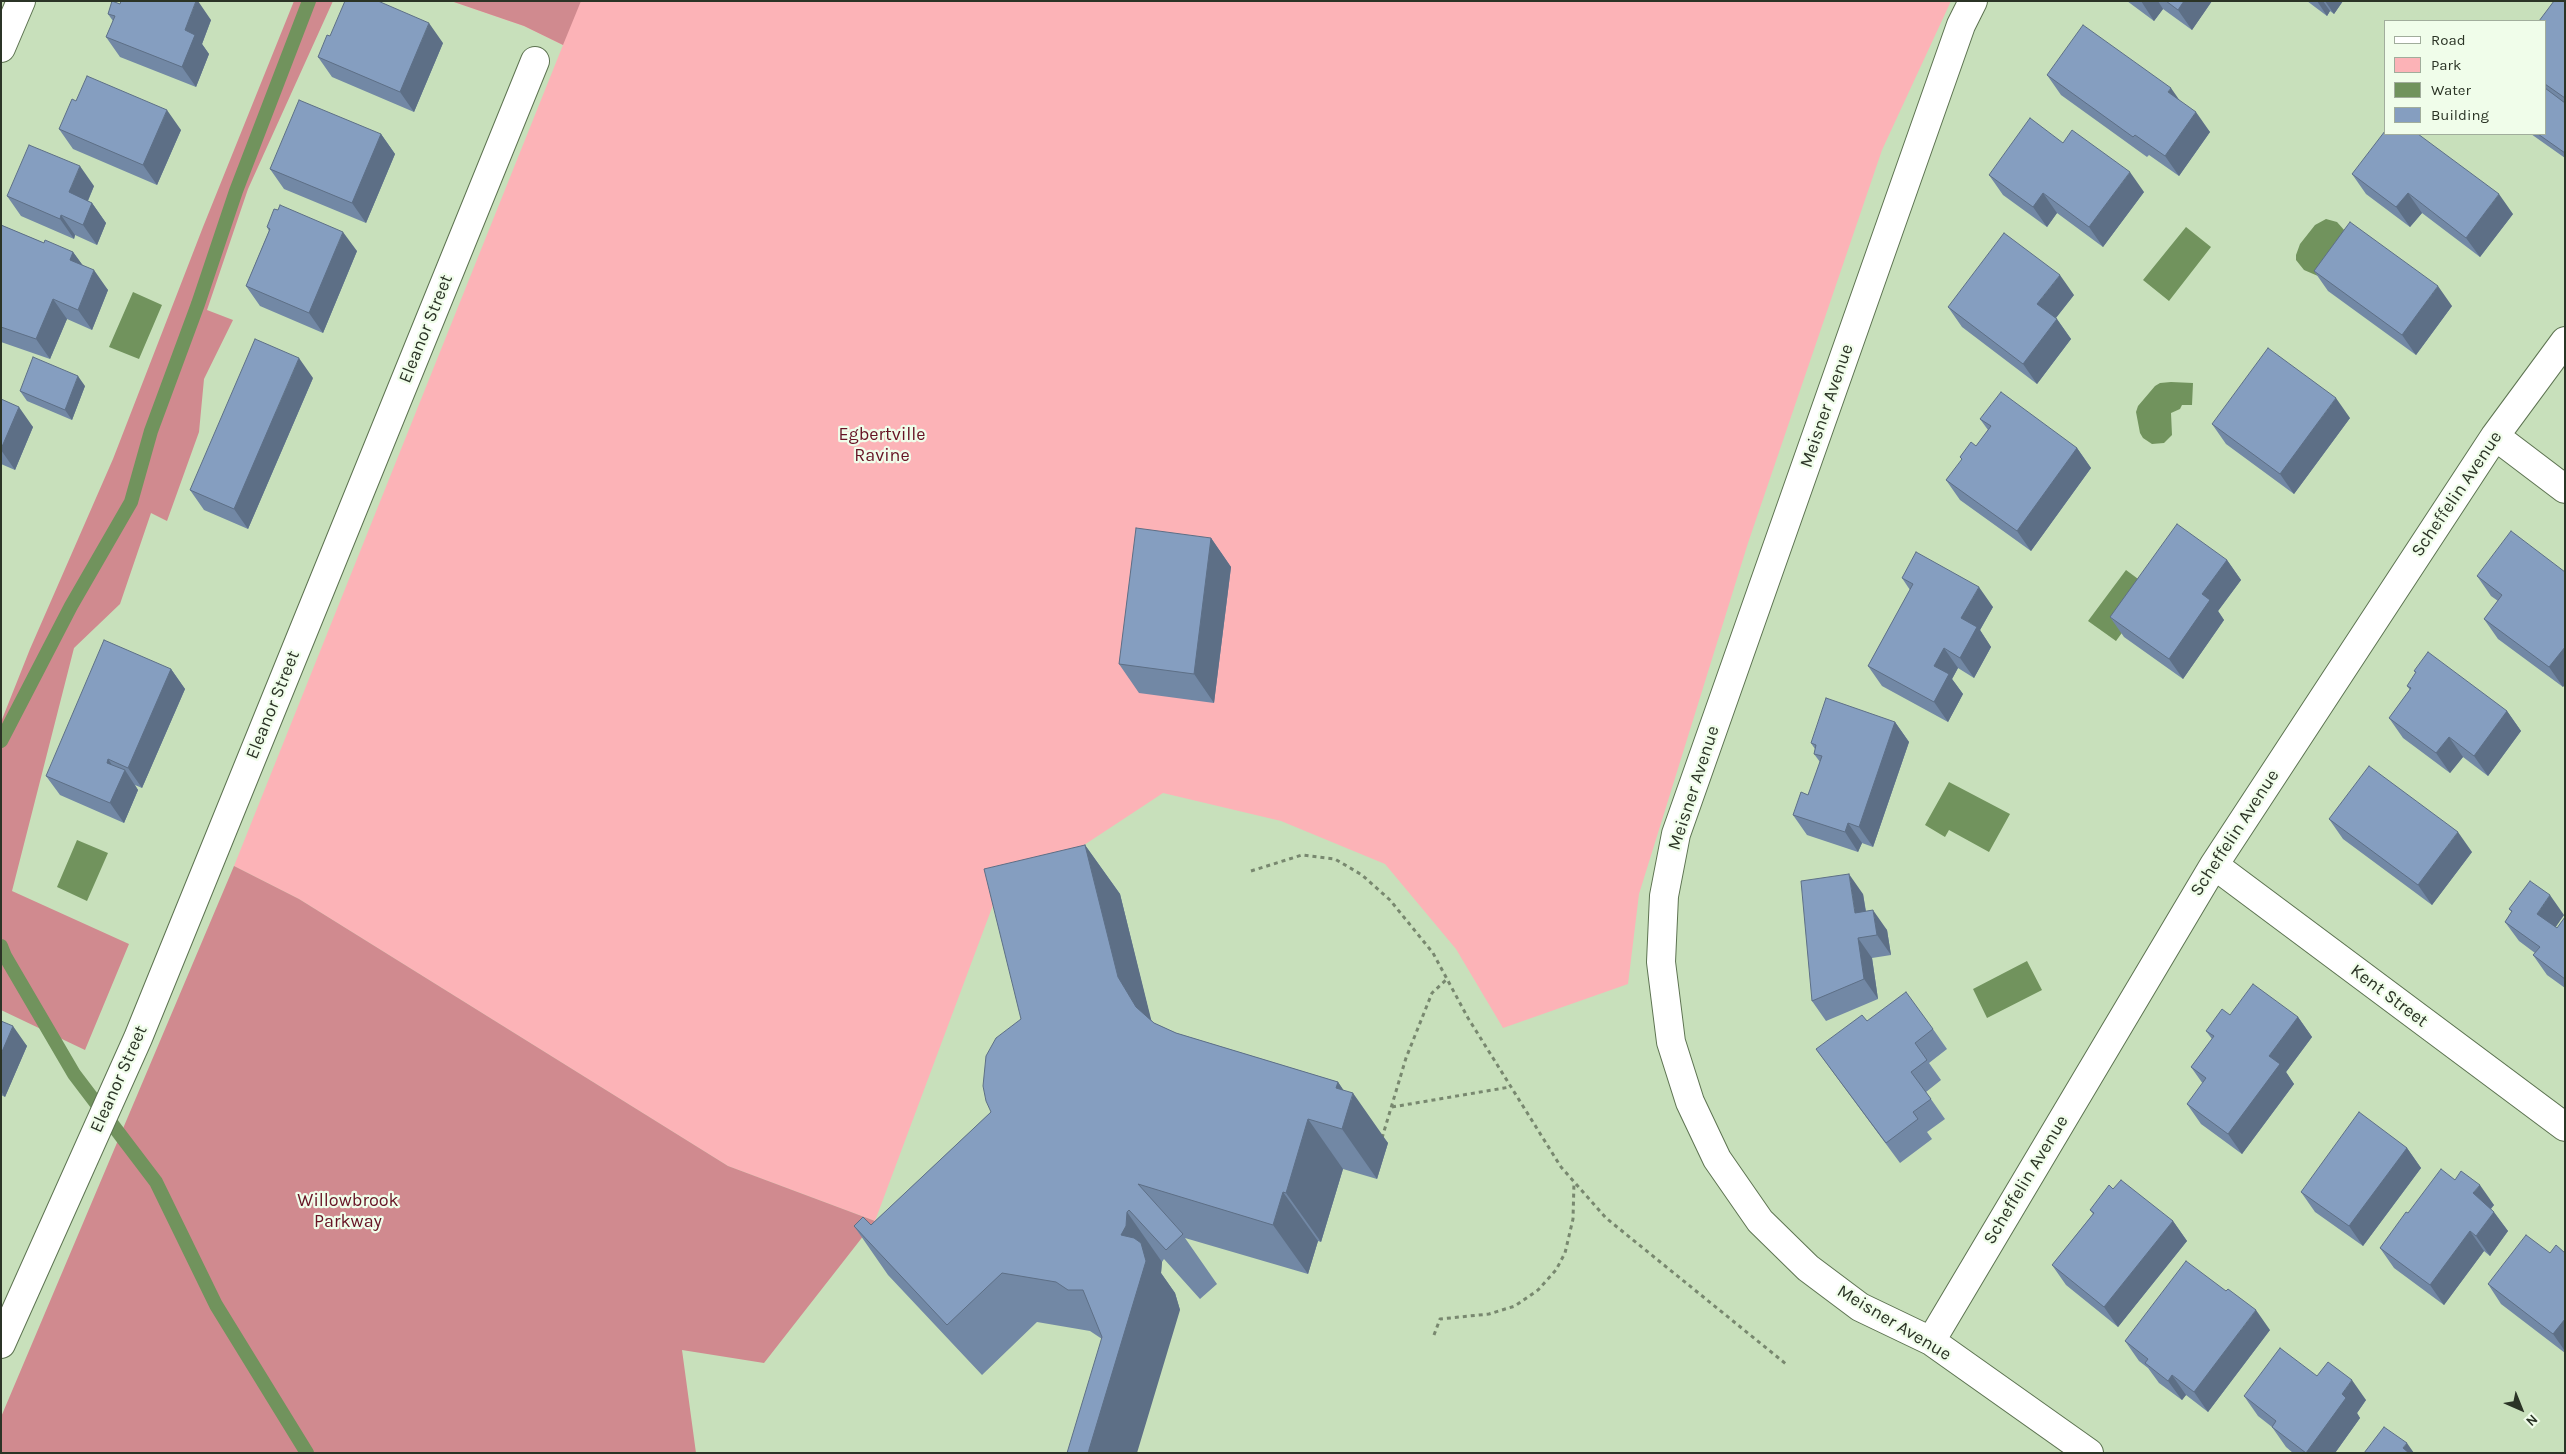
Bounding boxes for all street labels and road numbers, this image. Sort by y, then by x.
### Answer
street label: Eleanor Street [394,272,458,386]
street label: Meisner Avenue [1796,341,1858,471]
street label: Scheffelin Avenue [2407,427,2507,561]
street label: Eleanor Street [241,648,305,762]
street label: Meisner Avenue [1664,723,1724,853]
street label: Scheffelin Avenue [2186,766,2284,900]
street label: Kent Street [2346,960,2432,1032]
street label: Eleanor Street [86,1022,152,1136]
street label: Scheffelin Avenue [1979,1112,2073,1248]
street label: Meisner Avenue [1833,1280,1955,1366]

